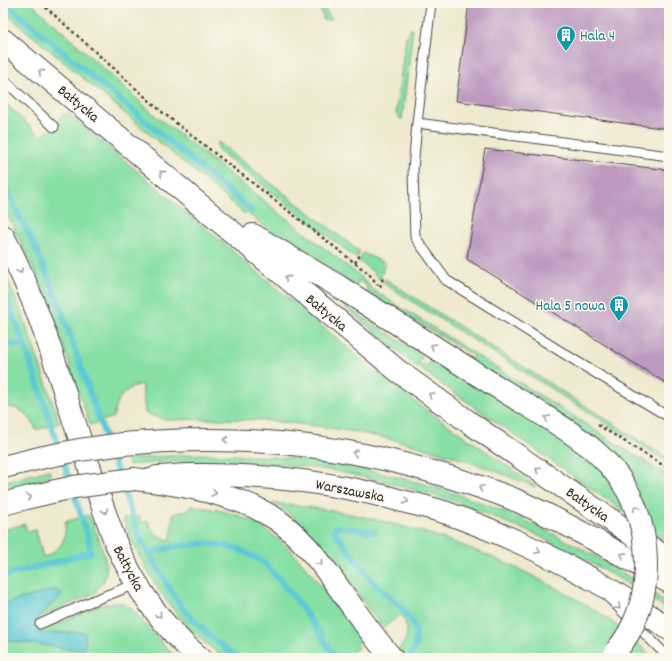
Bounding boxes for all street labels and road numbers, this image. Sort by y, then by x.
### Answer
street label: Bałtycka [52,80,104,129]
street label: Bałtycka [300,289,352,338]
street label: Warszawska [313,475,387,510]
street label: Bałtycka [561,483,614,529]
street label: Bałtycka [106,542,149,596]

